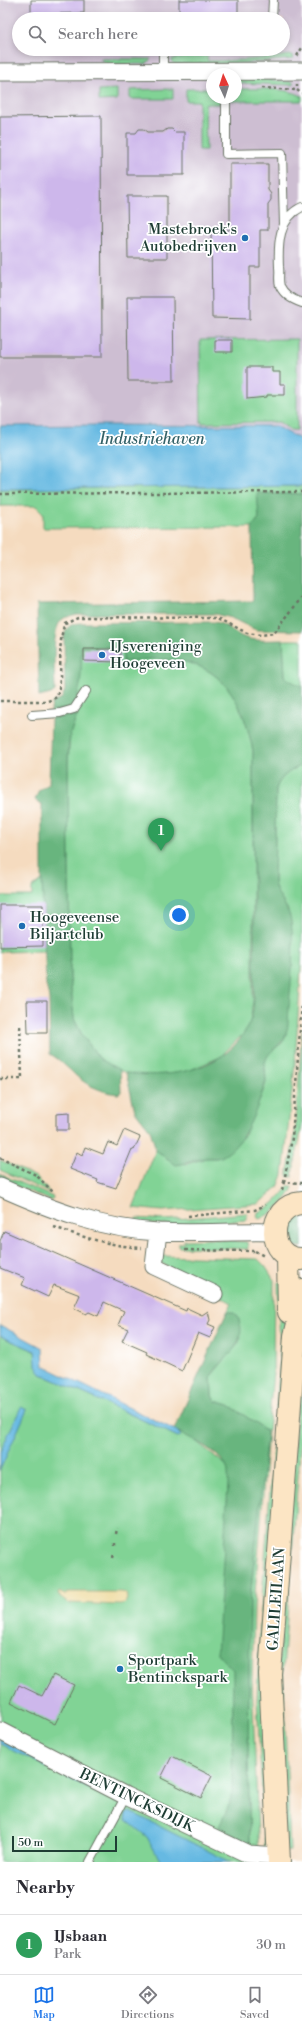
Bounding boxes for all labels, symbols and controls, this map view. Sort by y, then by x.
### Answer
search box [12,12,290,56]
icon: search [26,23,48,45]
text: Search here [58,25,138,44]
north arrow [206,68,242,104]
place label: Mastebroek's Autobedrijven [139,220,237,256]
marker: Mastebroek's Autobedrijven [240,233,250,243]
water label: Industriehaven [98,429,206,449]
place label: IJsvereniging Hoogeveen [110,637,202,673]
marker: IJsvereniging Hoogeveen [97,650,107,660]
pin: 1 [148,818,174,851]
your location [169,905,189,925]
place label: Hoogeveense Biljartclub [29,908,119,944]
marker: Hoogeveense Biljartclub [17,921,27,931]
street label: GALILEILAAN [263,1547,290,1651]
place label: Sportpark Bentinckspark [127,1651,228,1687]
marker: Sportpark Bentinckspark [115,1664,125,1674]
street label: BENTINCKSDIJK [75,1764,198,1837]
scale bar [12,1834,117,1853]
text: 50 m [18,1836,43,1850]
text: Nearby [16,1877,75,1899]
text: IJsbaan [54,1927,107,1946]
text: 1 [26,1937,32,1953]
text: 30 m [256,1937,286,1953]
text: Park [54,1946,81,1962]
tab: Map [33,1984,55,2022]
tab: Directions [121,1984,174,2022]
tab: Saved [240,1984,269,2022]

